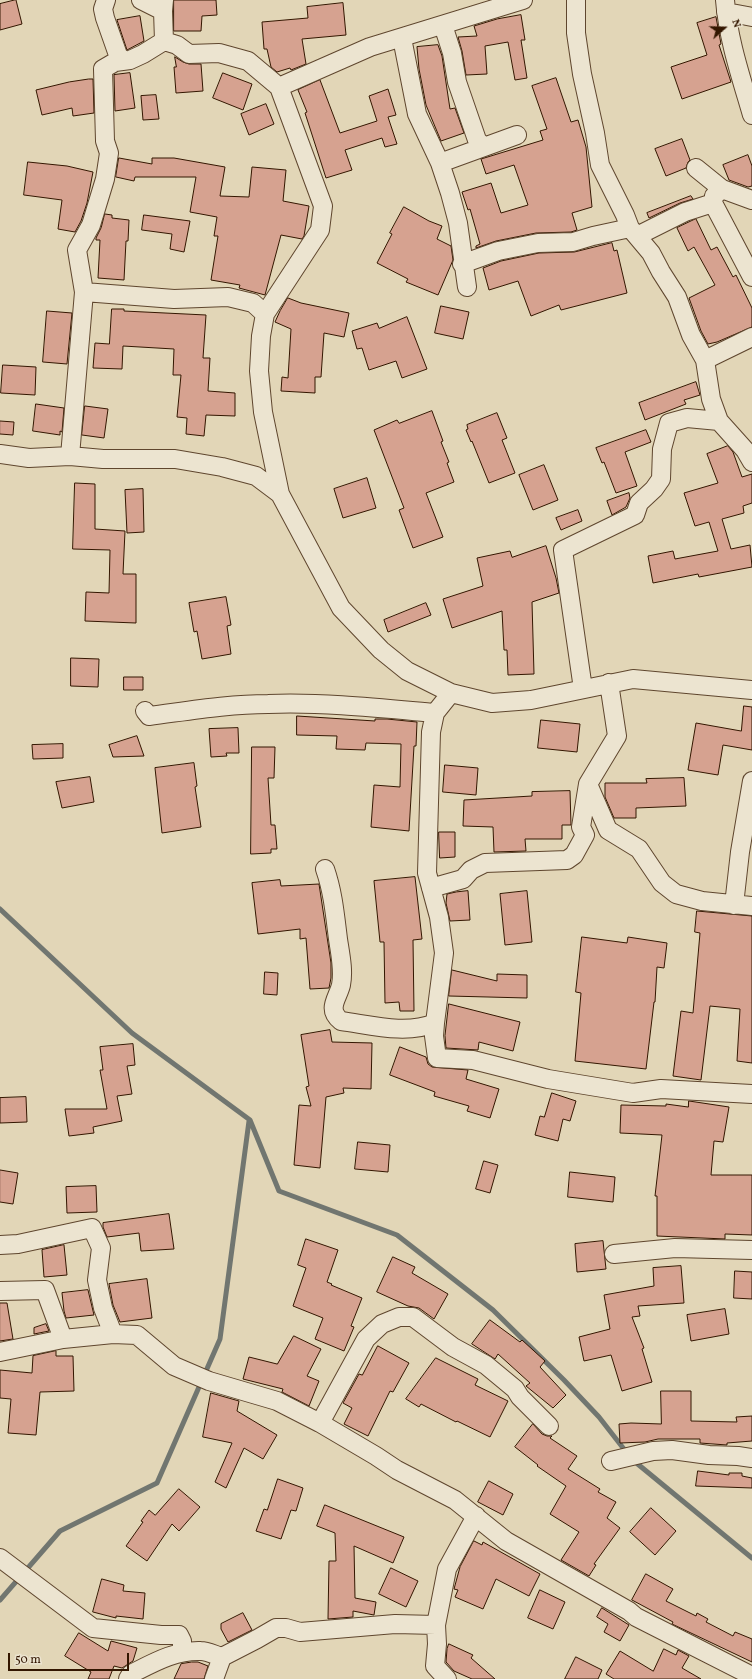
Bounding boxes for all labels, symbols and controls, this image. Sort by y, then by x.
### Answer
north arrow [704,8,744,48]
text: N [727,17,744,30]
scale bar [10,1645,131,1671]
text: 50 m [15,1652,41,1668]

